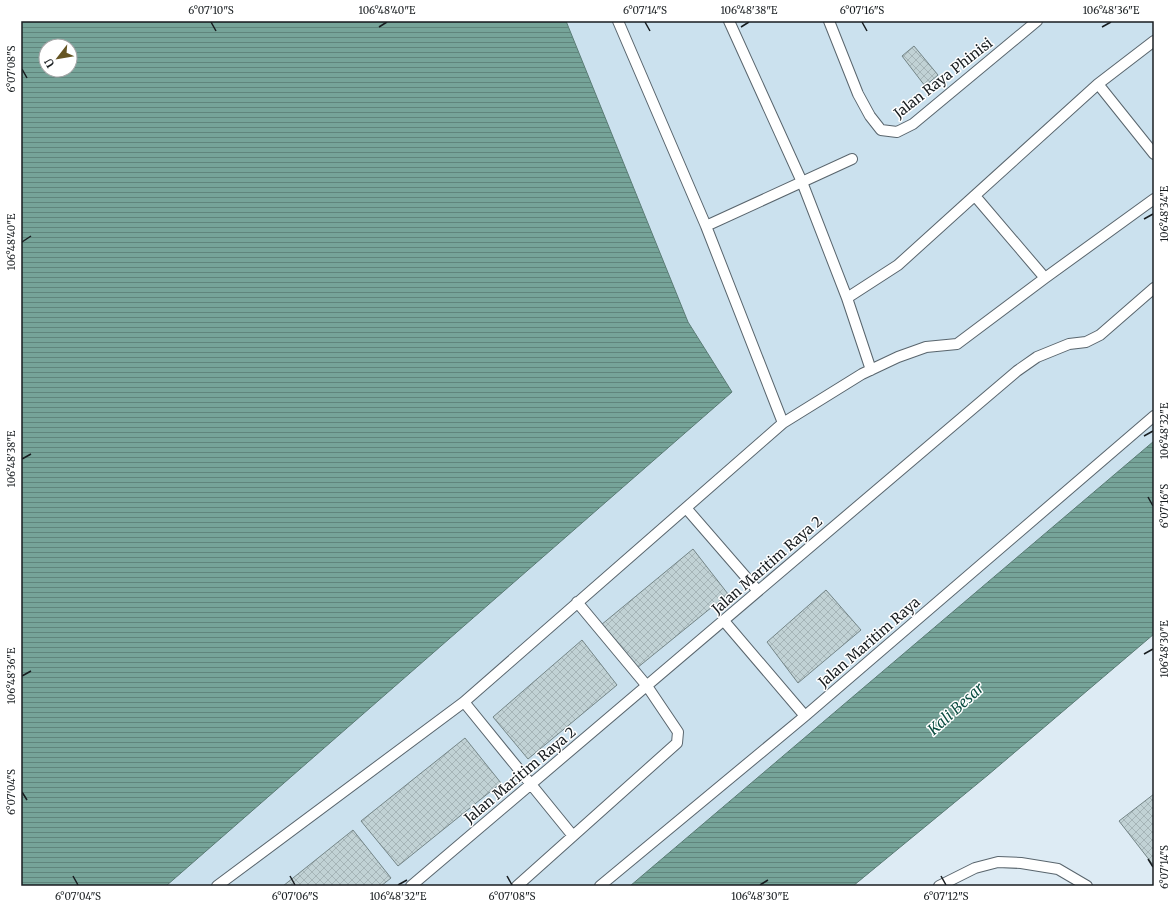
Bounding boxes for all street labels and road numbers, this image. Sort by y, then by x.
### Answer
street label: Jalan Raya Phinisi [889,34,996,123]
street label: Jalan Maritim Raya 2 [707,512,826,619]
street label: Jalan Maritim Raya [814,593,924,692]
street label: Jalan Maritim Raya 2 [460,723,580,828]

